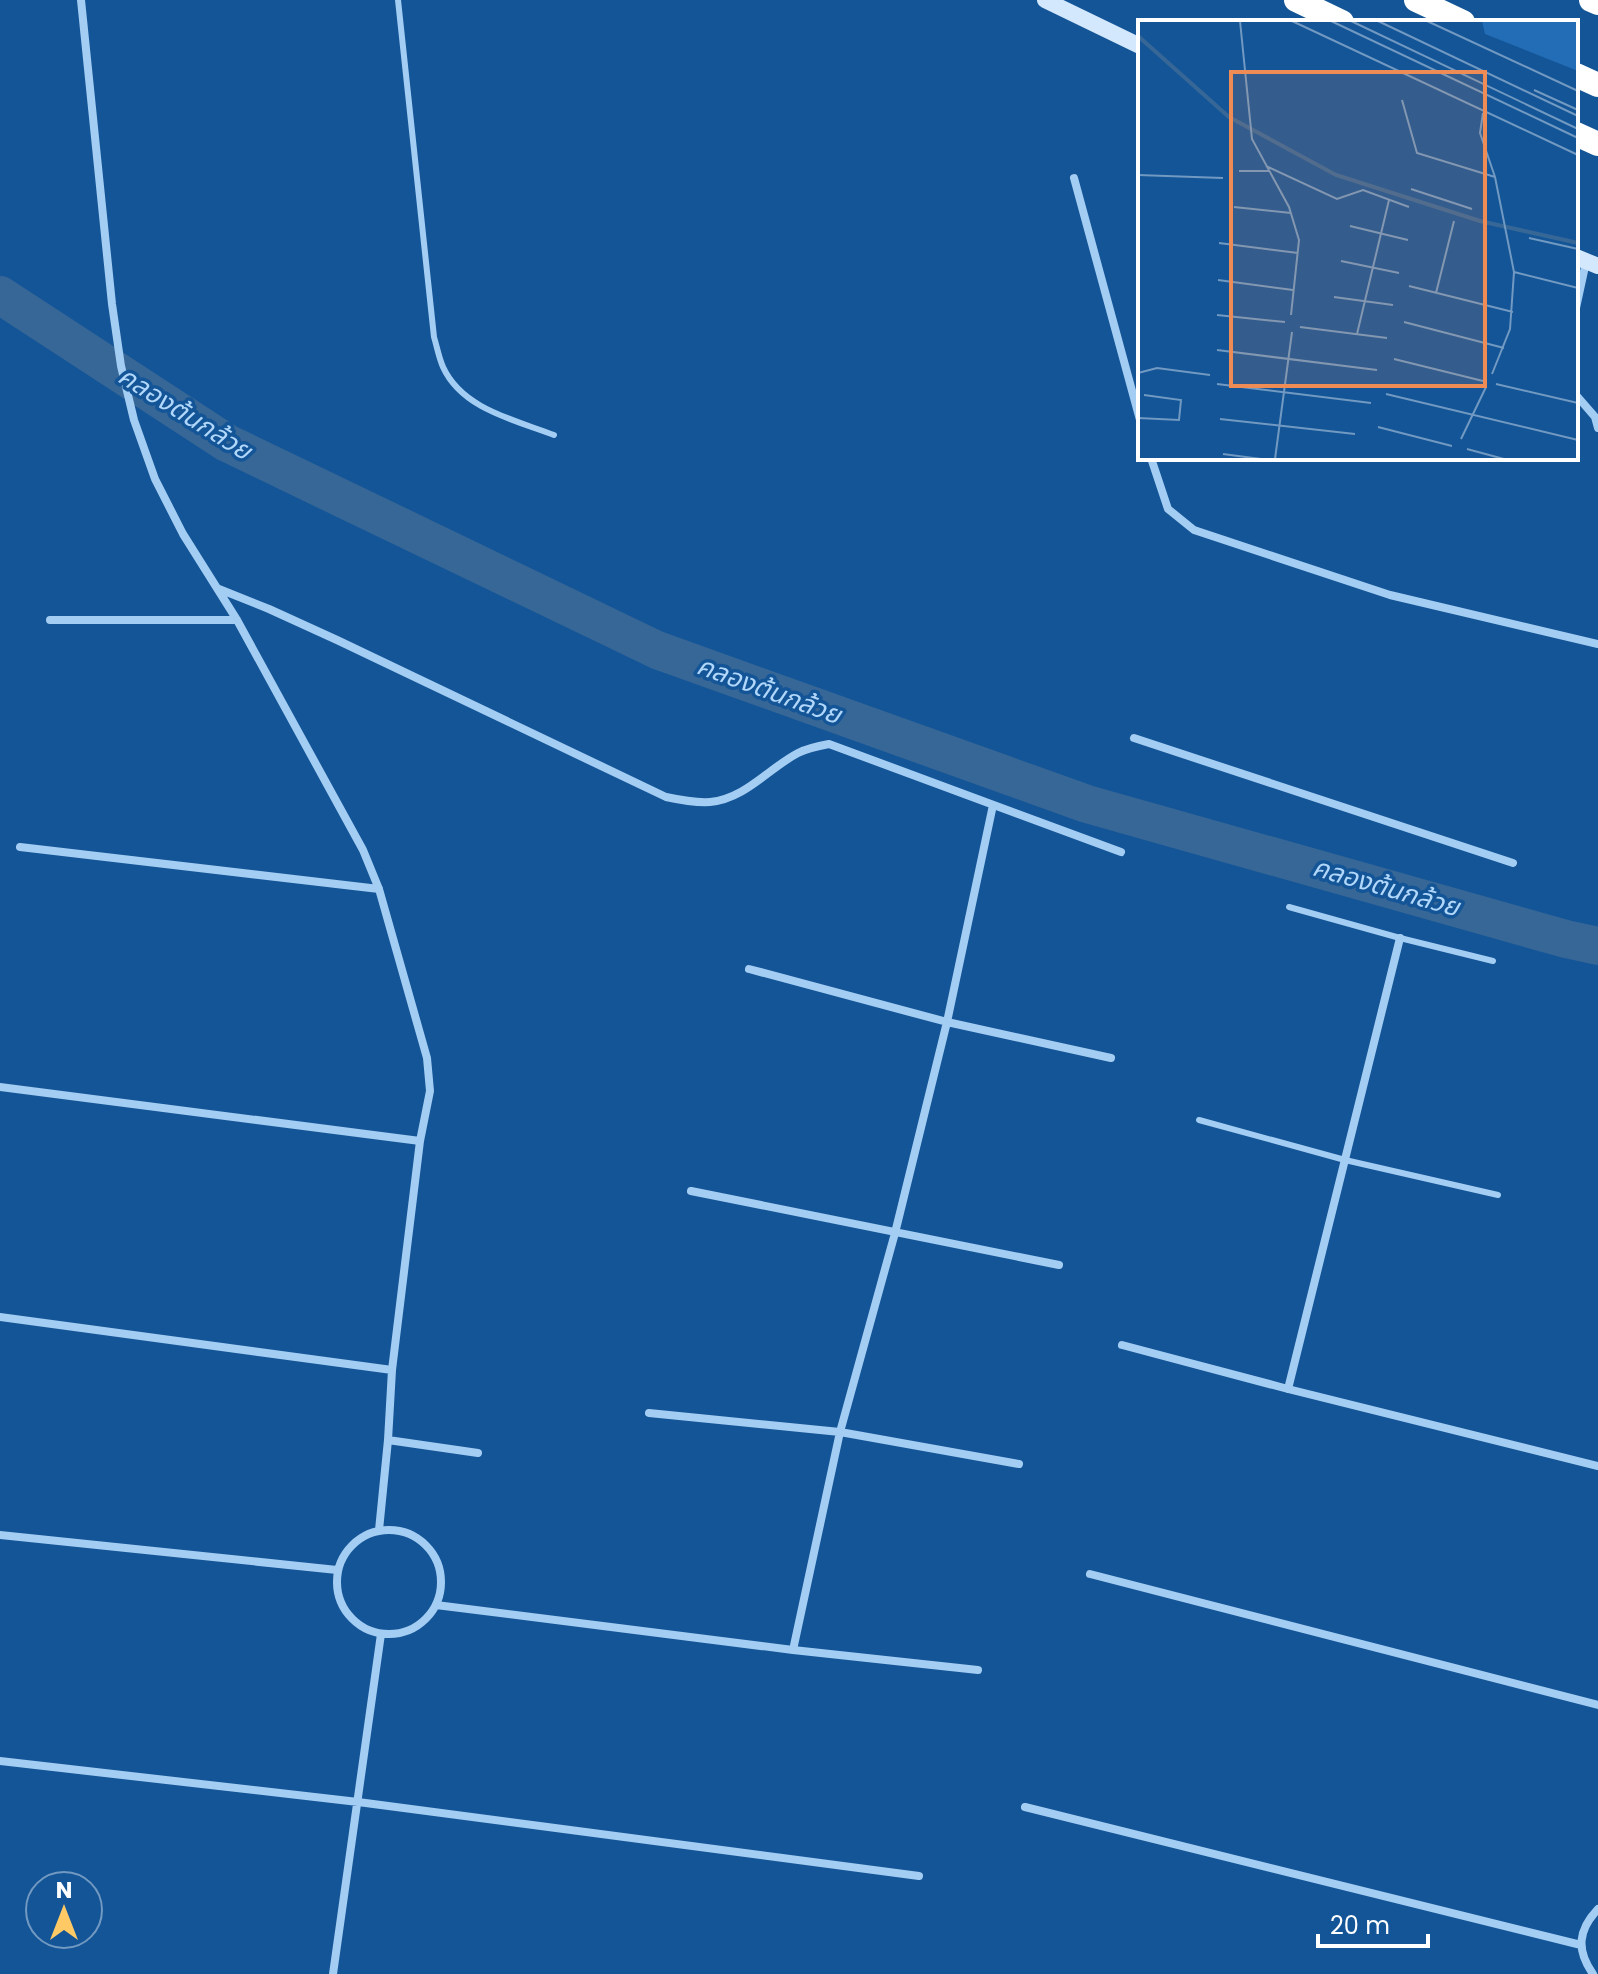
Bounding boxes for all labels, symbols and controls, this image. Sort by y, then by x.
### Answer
inset map [1138,20,1578,460]
water label: คลองต้นกล้วย [111,358,260,469]
water label: คลองต้นกล้วย [692,647,847,733]
water label: คลองต้นกล้วย [1309,849,1465,926]
north arrow [24,1870,104,1950]
text: N [56,1875,72,1906]
scale bar [1318,1898,1428,1948]
text: 20 m [1330,1909,1390,1942]

